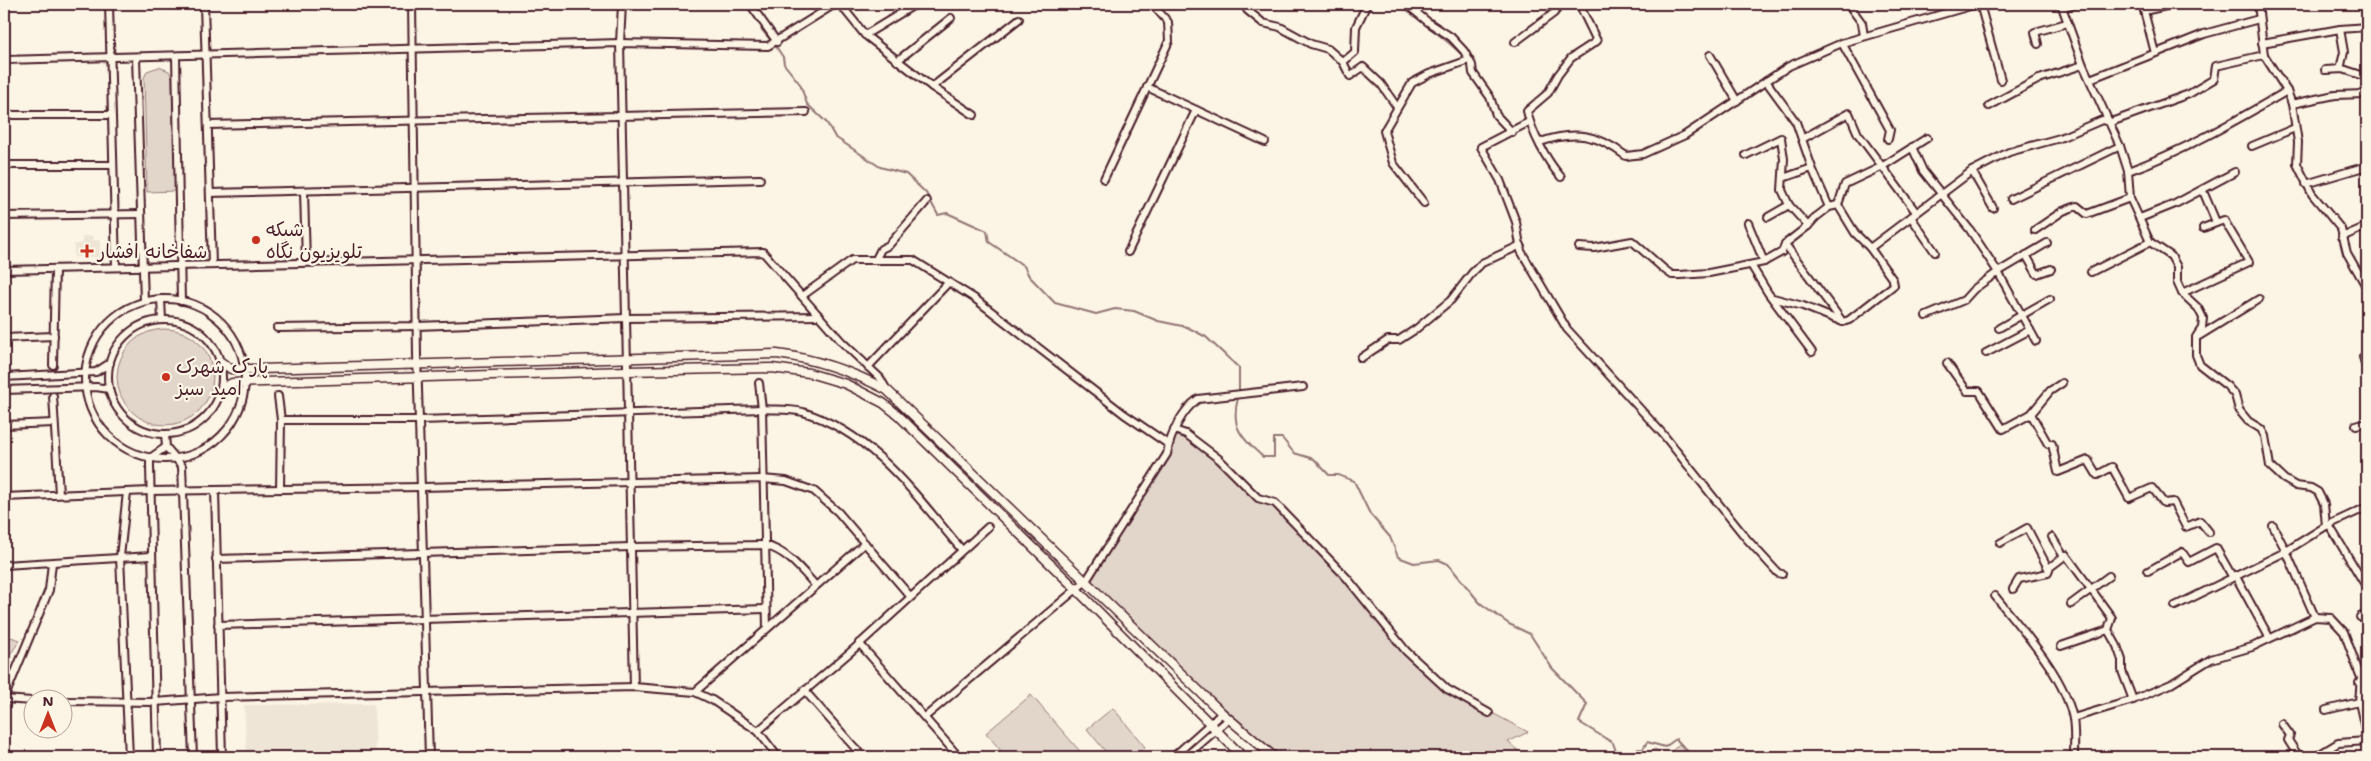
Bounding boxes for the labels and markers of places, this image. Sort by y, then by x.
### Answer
place label: شبکه تلویزیون نگاه [266,217,363,264]
marker: شبکه تلویزیون نگاه [250,234,262,246]
place label: شفاخانه افشار [96,239,208,264]
marker: شفاخانه افشار [80,244,94,258]
place label: پارک شهرک امید سبز [174,354,268,401]
marker: پارک شهرک امید سبز [160,371,172,383]

